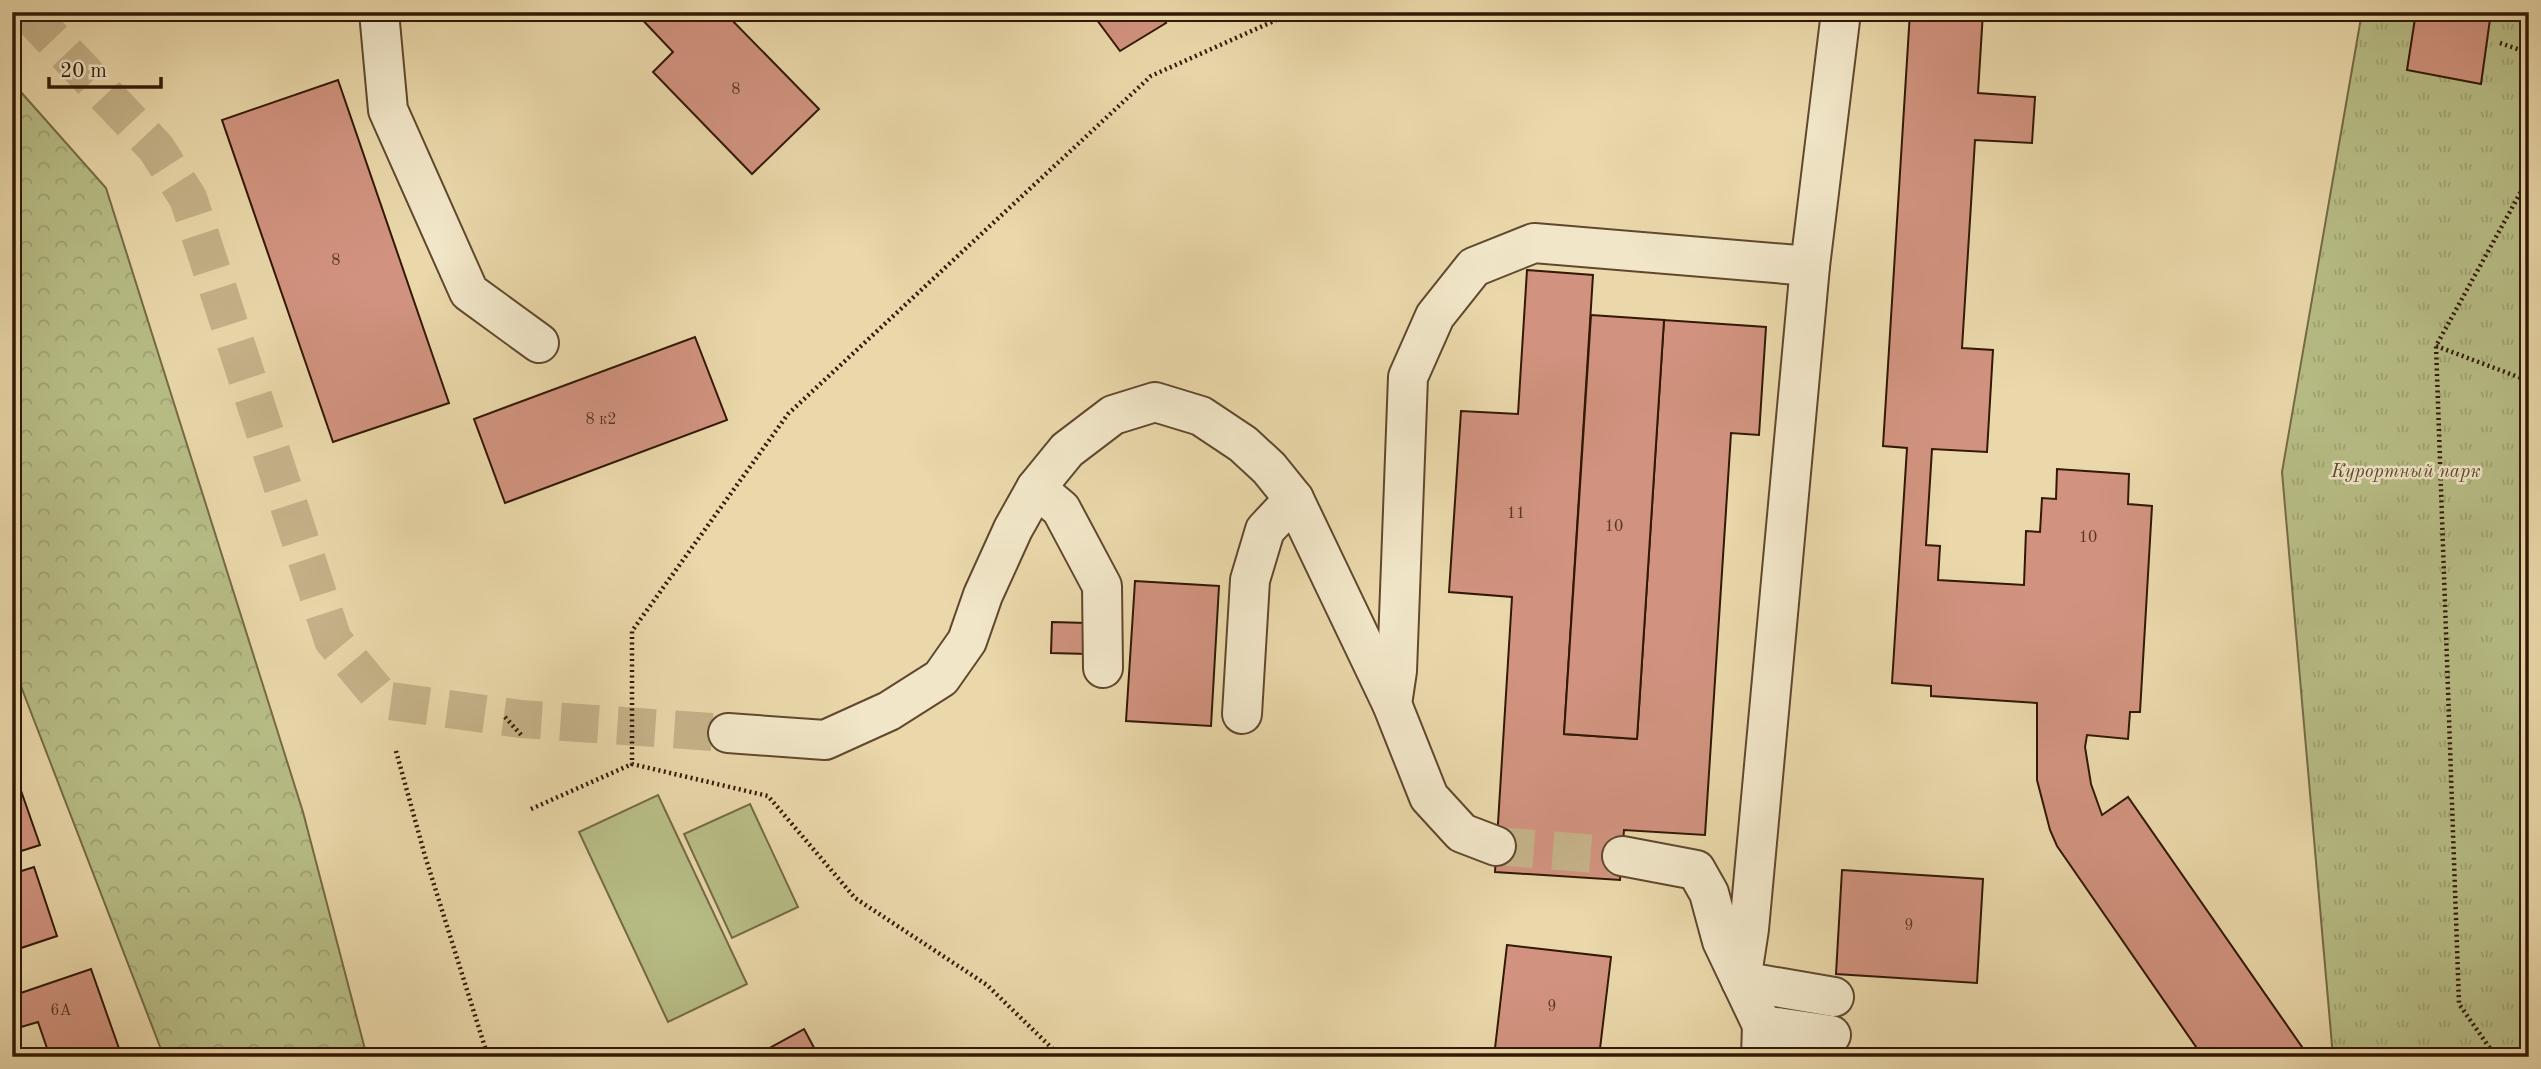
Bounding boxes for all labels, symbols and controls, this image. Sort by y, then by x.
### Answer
scale bar [49,46,161,90]
text: 20 m [60,61,107,82]
house number: 8 [731,82,741,98]
house number: 8 [331,253,341,269]
house number: 8 к2 [585,412,617,428]
park label: Курортный парк [2330,463,2481,482]
house number: 11 [1507,506,1525,522]
house number: 10 [1605,519,1623,535]
house number: 10 [2079,530,2097,546]
house number: 9 [1904,918,1914,934]
house number: 9 [1547,999,1557,1015]
house number: 6А [50,1003,72,1019]

